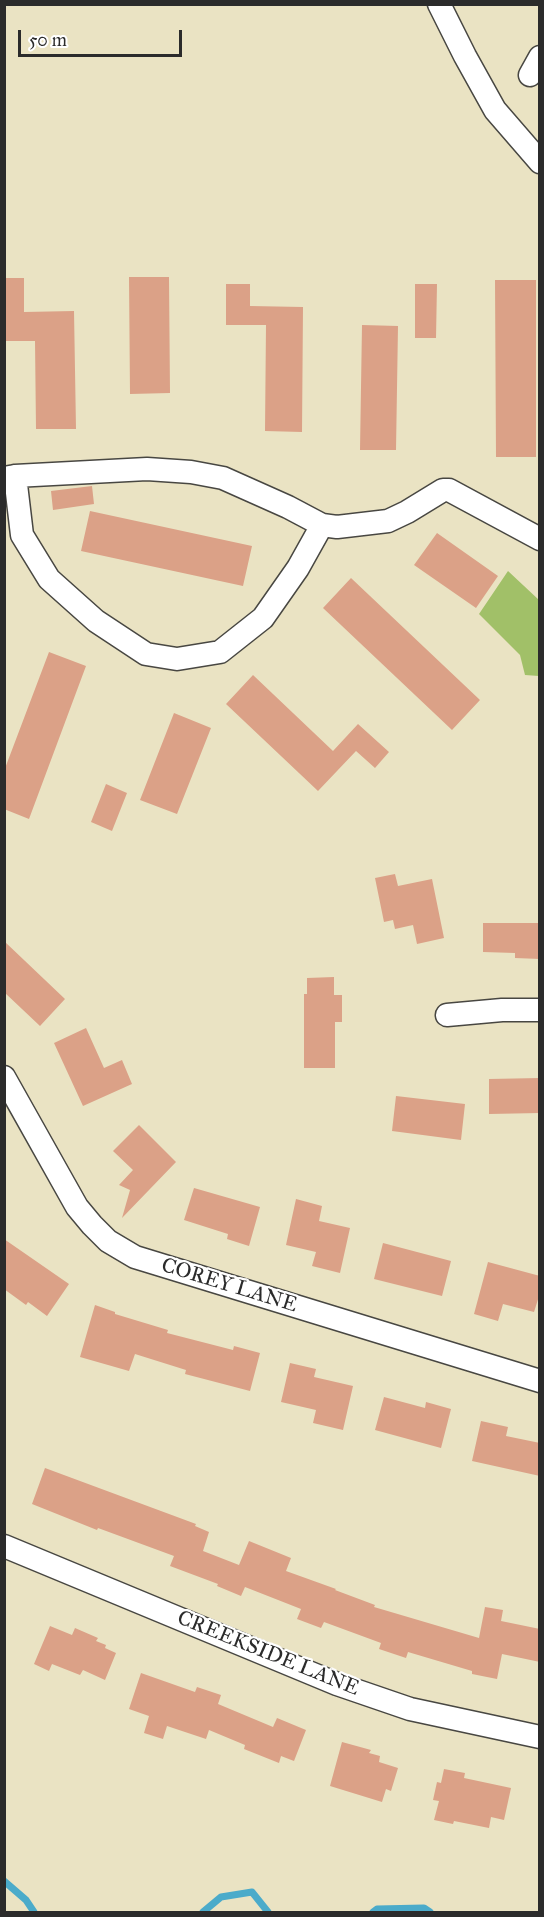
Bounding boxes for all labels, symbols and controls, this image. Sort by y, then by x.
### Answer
scale bar [21,18,184,56]
text: 50 m [29,29,67,51]
street label: COREY LANE [158,1253,300,1319]
street label: CREEKSIDE LANE [173,1606,363,1702]

